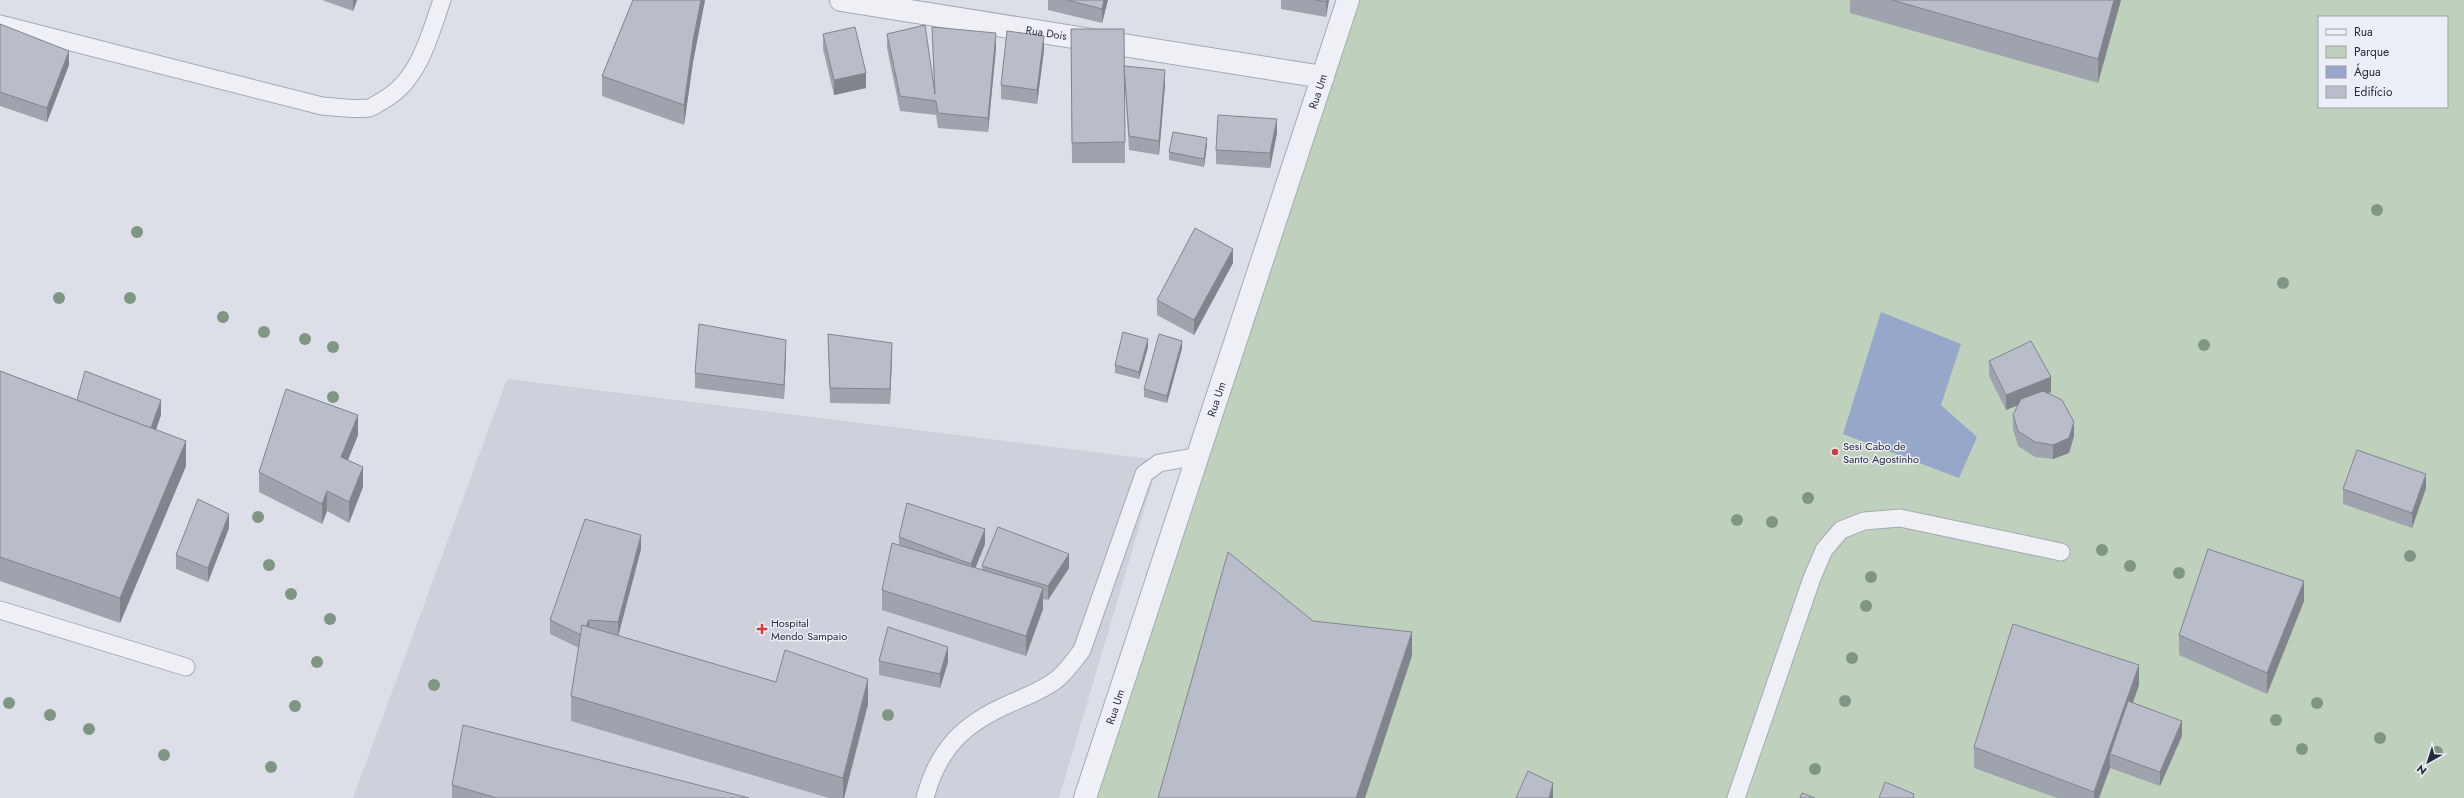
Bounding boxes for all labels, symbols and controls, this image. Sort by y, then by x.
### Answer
legend [2318,16,2448,108]
street label: Rua Dois [1025,22,1069,44]
text: Rua [2354,23,2373,41]
text: Parque [2354,43,2389,61]
text: Água [2354,63,2381,81]
street label: Rua Um [1305,72,1331,111]
text: Edifício [2354,83,2393,101]
street label: Rua Um [1203,379,1230,419]
place label: Sesi Cabo de Santo Agostinho [1843,438,1919,467]
marker: Sesi Cabo de Santo Agostinho [1830,447,1840,457]
place label: Hospital Mendo Sampaio [771,615,847,644]
marker: Hospital Mendo Sampaio [756,623,768,635]
street label: Rua Um [1102,687,1128,726]
north arrow [2408,742,2448,782]
text: N [2413,761,2430,779]

